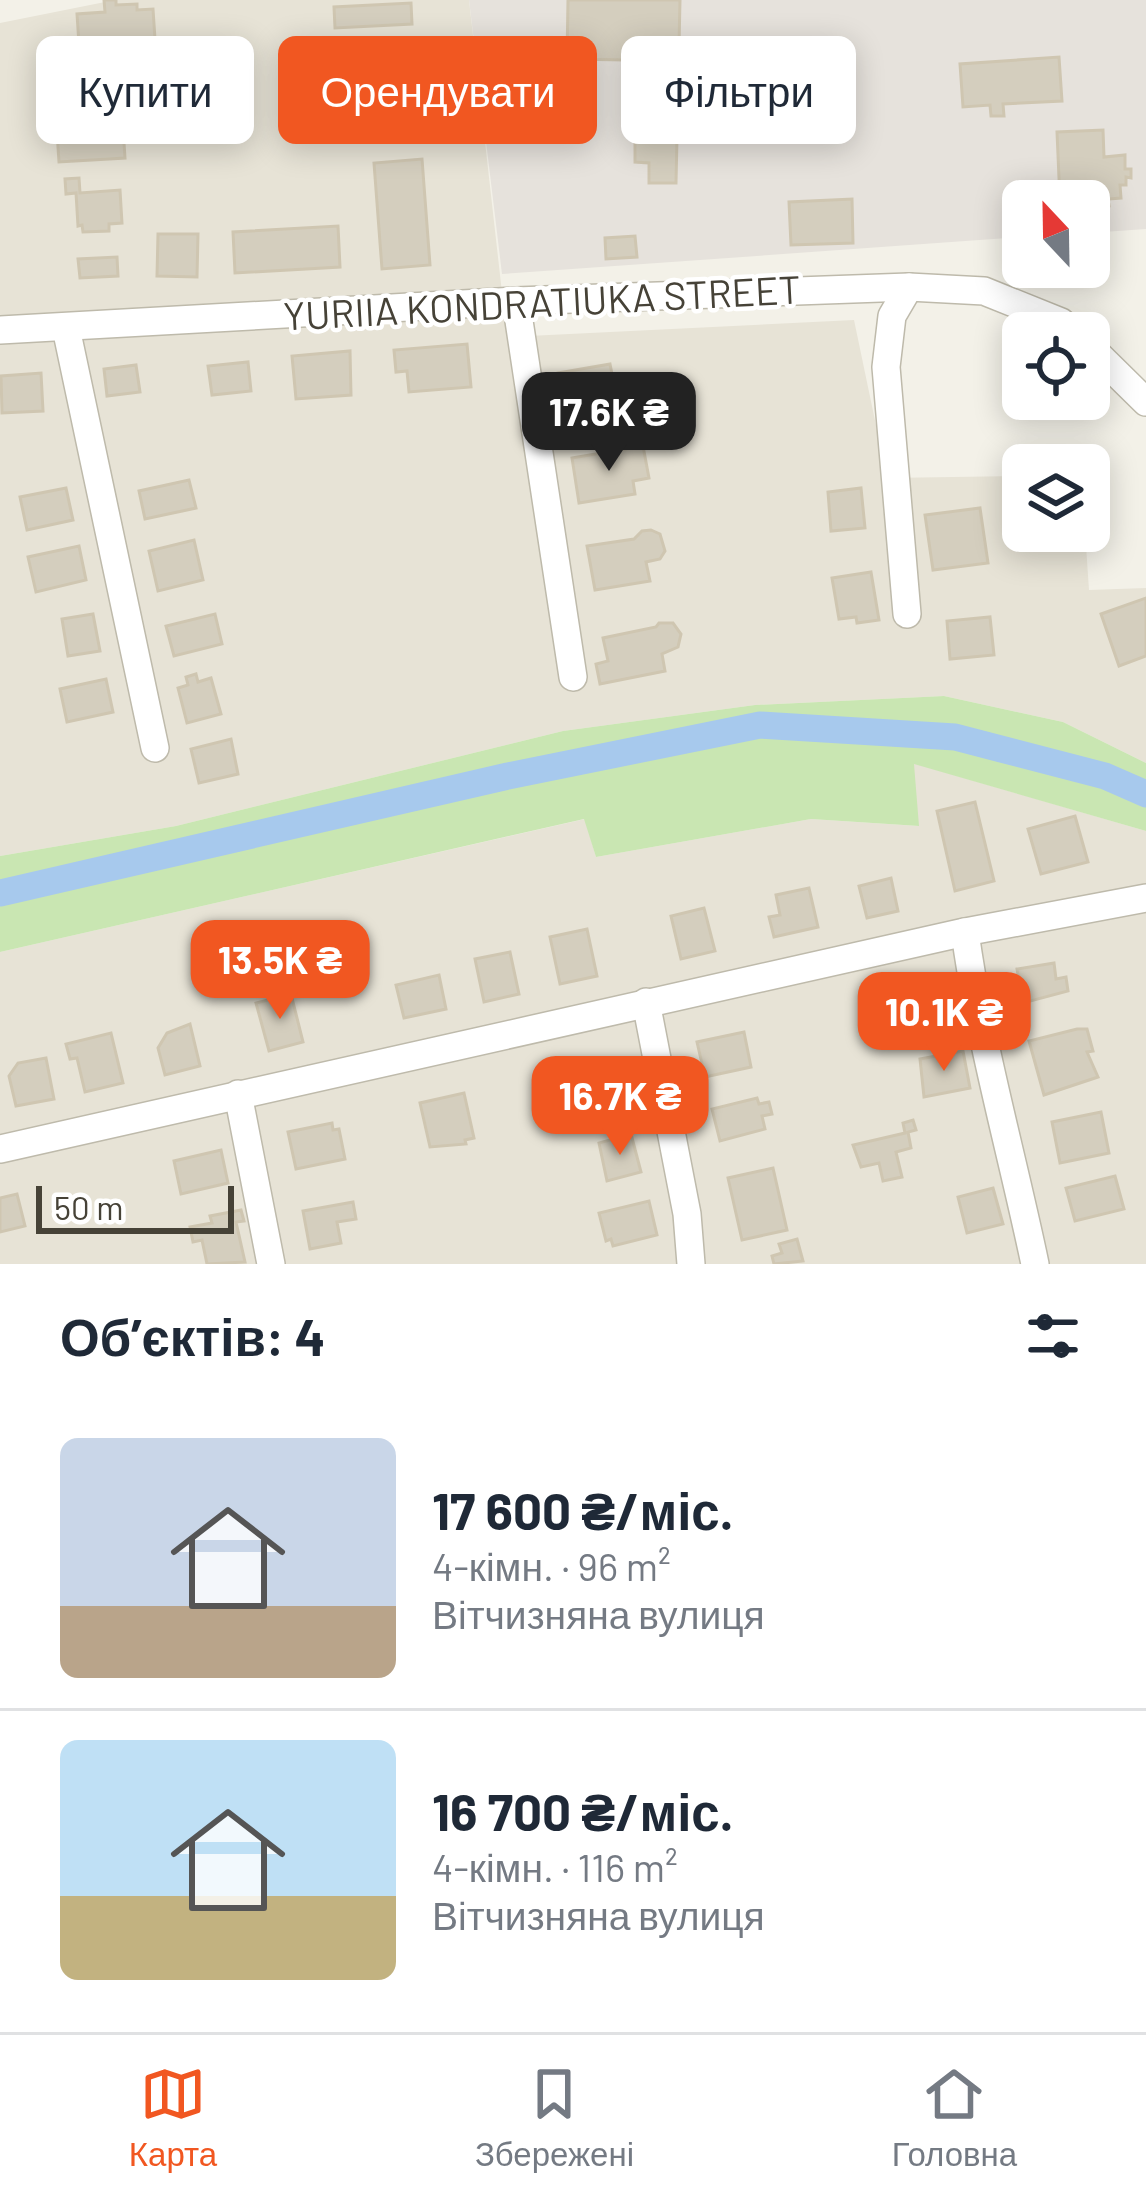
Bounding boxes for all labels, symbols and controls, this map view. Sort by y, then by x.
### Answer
chip: Купити [36,36,254,144]
chip: Орендувати [278,36,597,144]
chip: Фільтри [621,36,856,144]
north arrow [1002,180,1110,288]
map controls [1002,180,1110,552]
street label: YURIIA KONDRATIUKA STREET [282,264,802,339]
button: locate [1002,312,1110,420]
pin: 17.6K ₴ [498,372,720,474]
text: 17.6K ₴ [549,387,669,434]
button: layers [1002,444,1110,552]
pin: 13.5K ₴ [169,920,391,1022]
text: 13.5K ₴ [218,935,342,982]
pin: 10.1K ₴ [833,972,1055,1074]
text: 10.1K ₴ [885,987,1003,1034]
pin: 16.7K ₴ [509,1056,731,1158]
text: 16.7K ₴ [559,1071,681,1118]
scale bar [36,1180,234,1233]
text: 50 m [54,1187,124,1227]
icon: filters [1020,1303,1086,1369]
text: Об’єктів: 4 [60,1305,325,1366]
text: 17 600 ₴/міс. [432,1479,733,1540]
icon: home [156,1486,300,1630]
text: 4-кімн. · 96 m² [432,1542,671,1589]
text: Вітчизняна вулиця [432,1590,765,1637]
text: 16 700 ₴/міс. [432,1780,733,1841]
icon: home [156,1788,300,1932]
text: 4-кімн. · 116 m² [432,1843,678,1890]
text: Вітчизняна вулиця [432,1891,765,1938]
tab: Карта [129,2061,217,2174]
tab: Збережені [475,2061,634,2174]
tab: Головна [892,2061,1017,2174]

